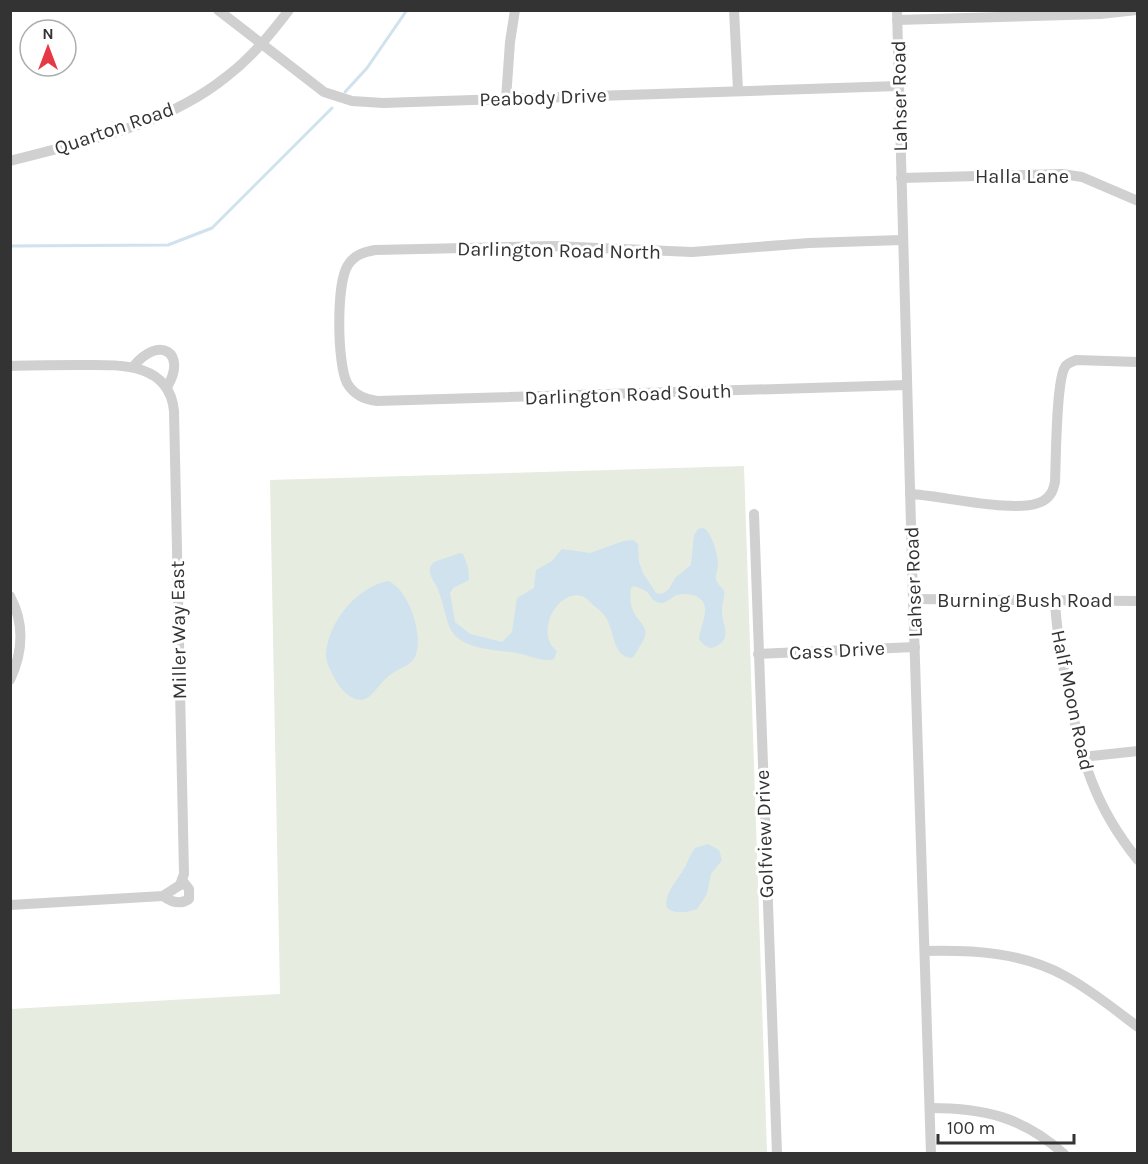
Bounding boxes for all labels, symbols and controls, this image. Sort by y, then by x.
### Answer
north arrow [18,18,78,78]
text: N [42,24,54,43]
street label: Lahser Road [887,40,912,152]
street label: Peabody Drive [479,84,607,111]
street label: Quarton Road [51,97,177,160]
street label: Halla Lane [975,165,1069,188]
street label: Darlington Road North [457,237,661,264]
street label: Darlington Road South [524,379,732,410]
street label: Lahser Road [900,526,927,638]
street label: Miller Way East [166,560,191,700]
street label: Burning Bush Road [937,589,1113,612]
street label: Half Moon Road [1046,628,1099,773]
street label: Cass Drive [789,637,885,664]
street label: Golfview Drive [751,769,778,899]
scale bar [938,1107,1074,1145]
text: 100 m [947,1117,995,1139]

